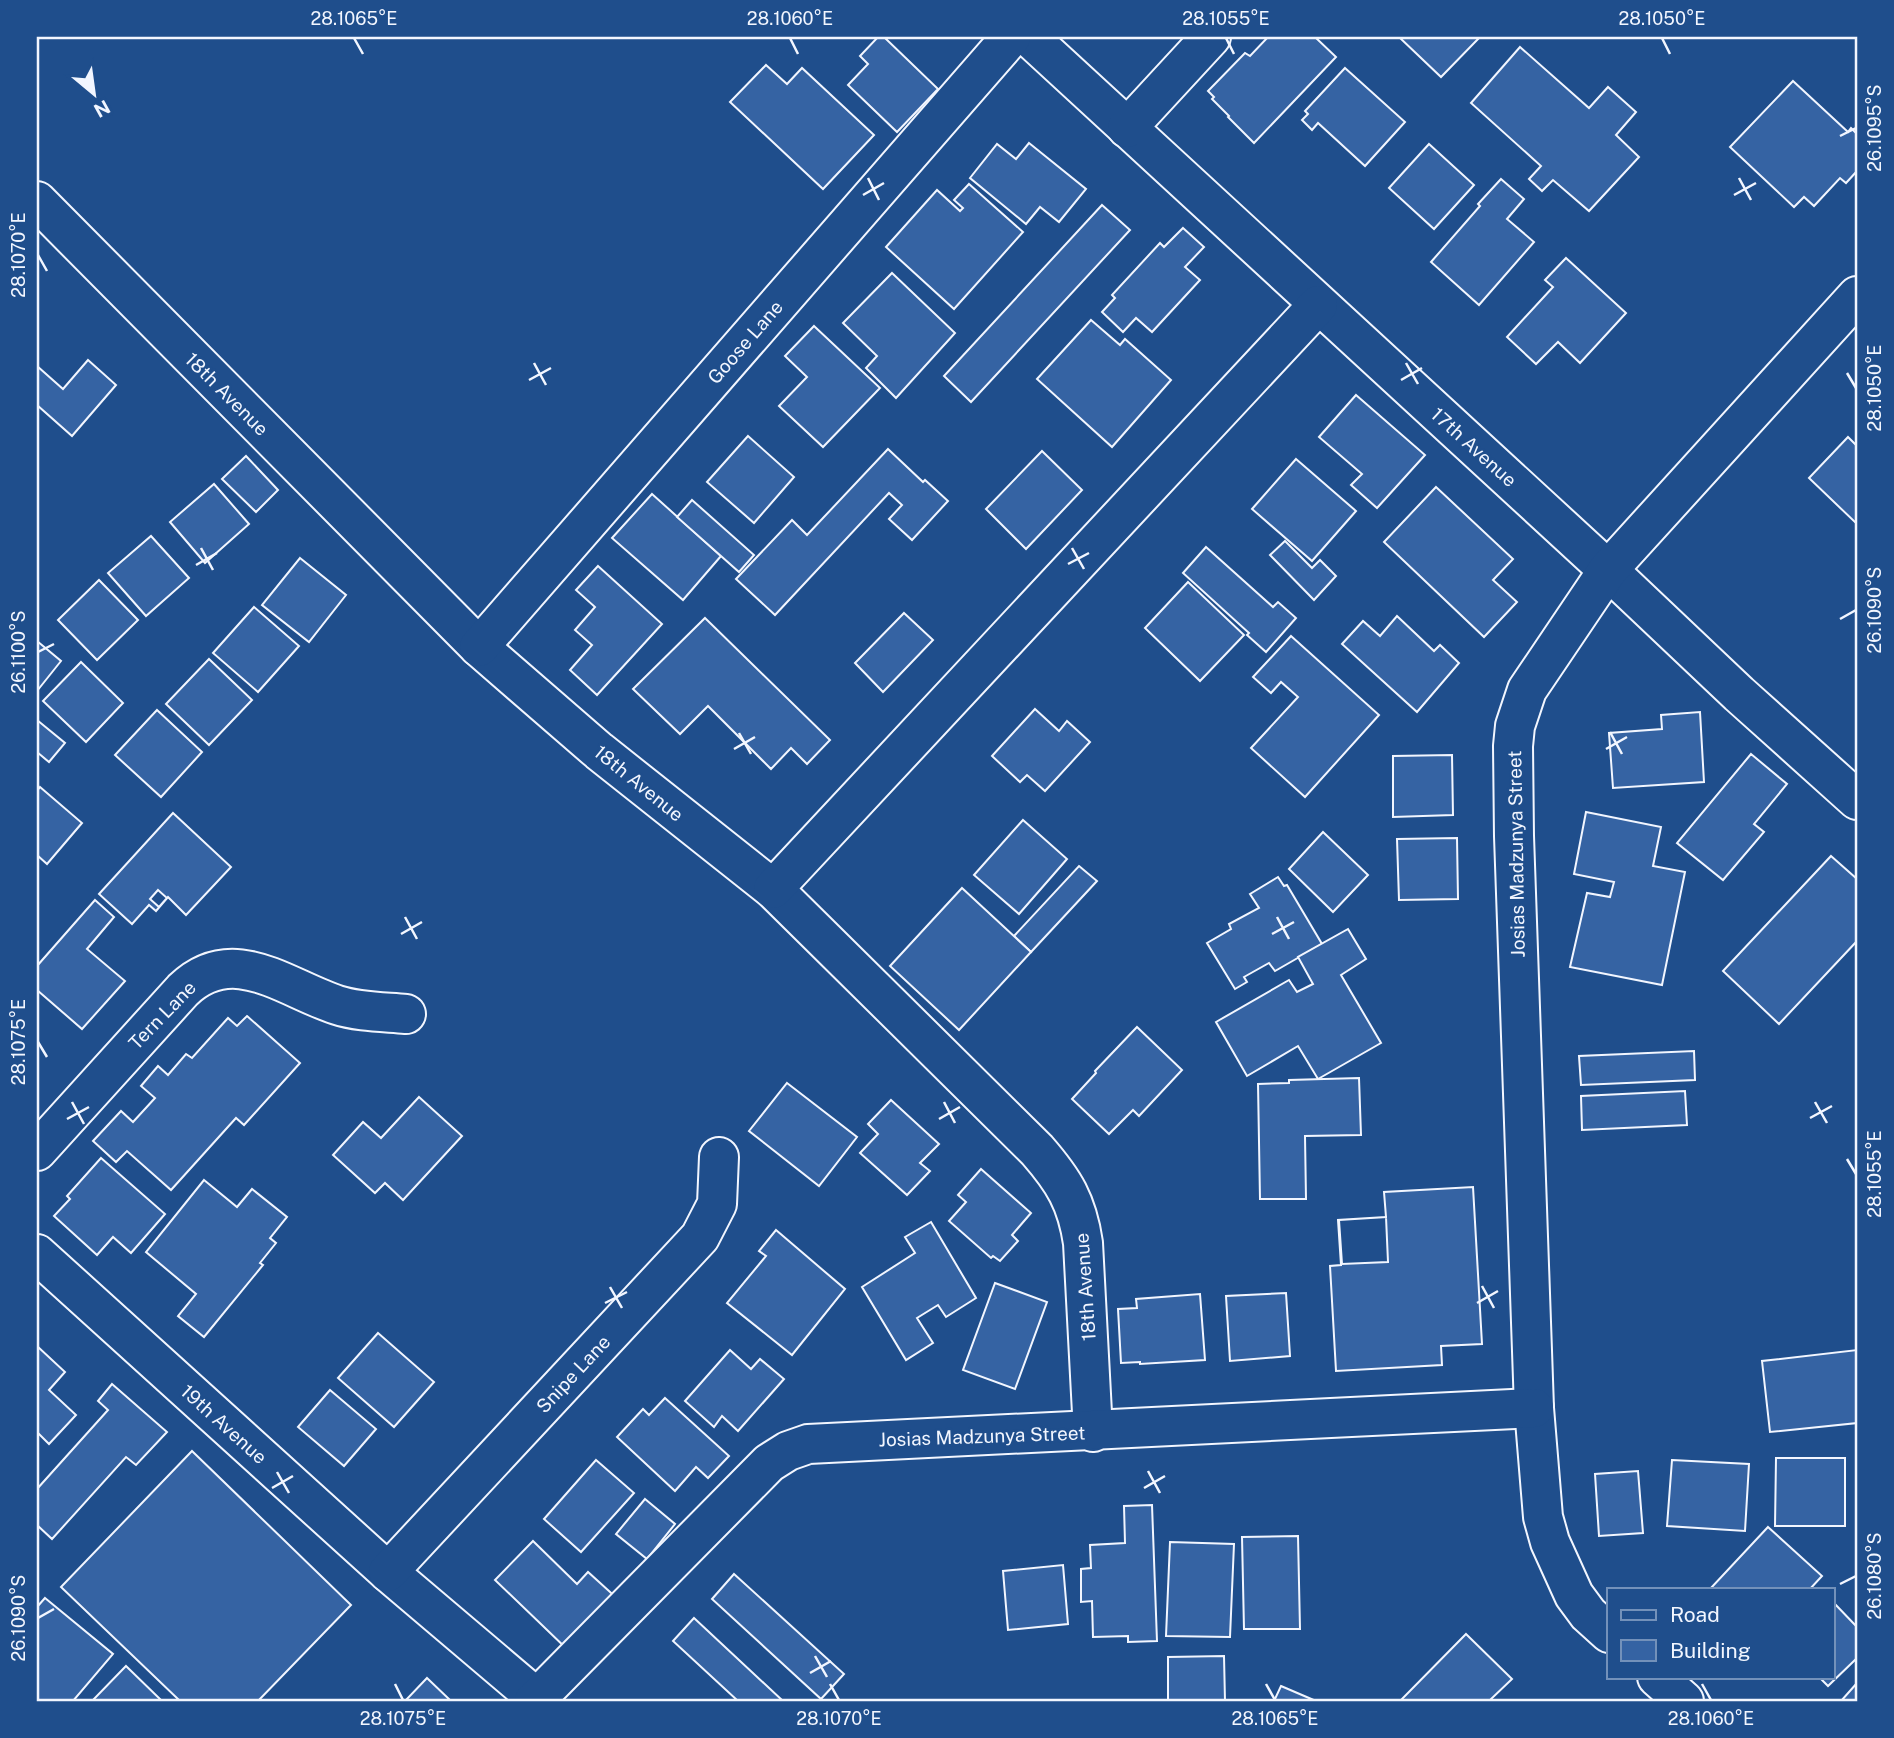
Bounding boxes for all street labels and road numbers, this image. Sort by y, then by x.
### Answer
street label: Goose Lane [703,296,787,388]
street label: 18th Avenue [181,348,273,440]
street label: 17th Avenue [1427,403,1521,491]
street label: 18th Avenue [590,740,688,826]
street label: Josias Madzunya Street [1503,750,1529,958]
street label: Tern Lane [124,976,200,1054]
street label: 18th Avenue [1070,1232,1100,1342]
street label: Snipe Lane [532,1331,614,1417]
street label: 19th Avenue [177,1380,271,1468]
street label: Josias Madzunya Street [878,1421,1086,1451]

